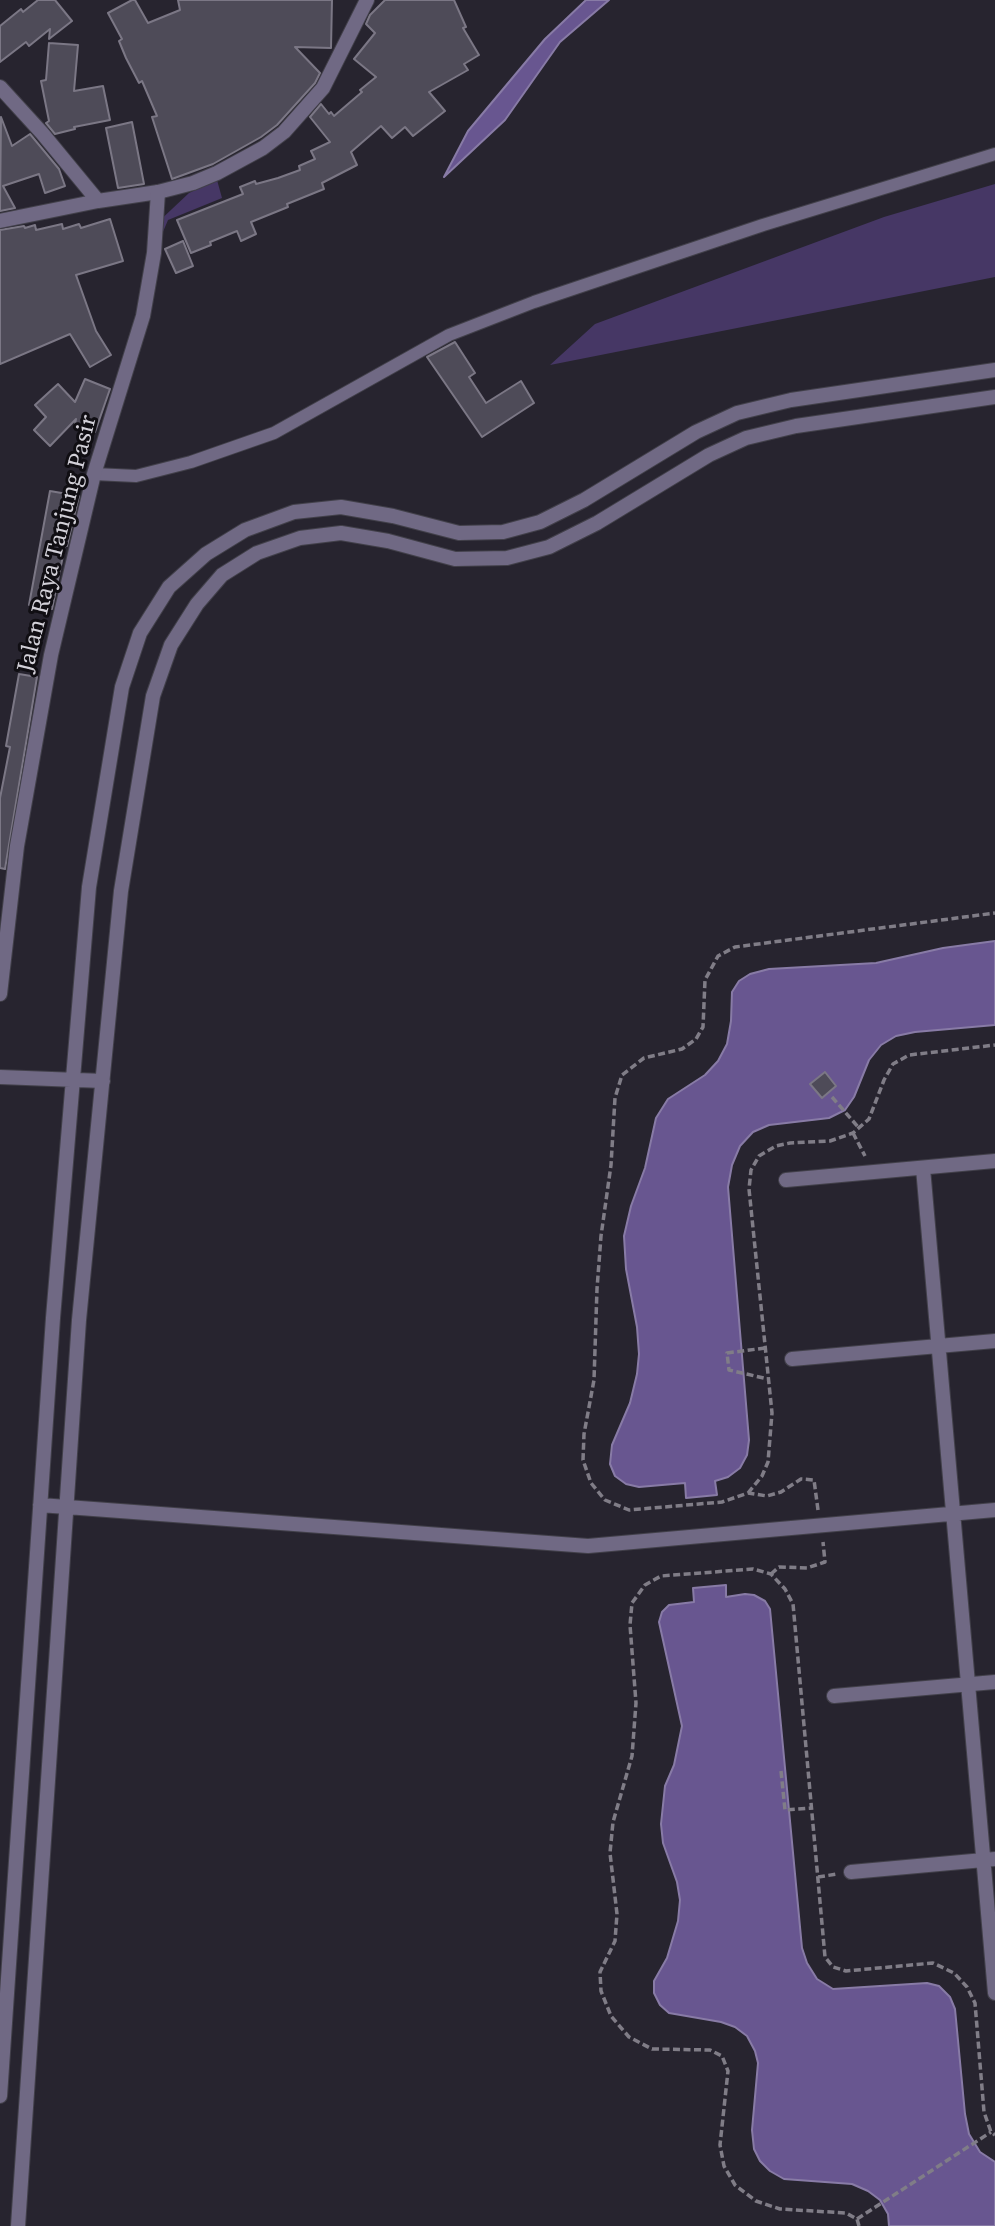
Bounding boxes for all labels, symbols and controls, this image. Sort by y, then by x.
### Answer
street label: Jalan Raya Tanjung Pasir [12,412,104,676]

